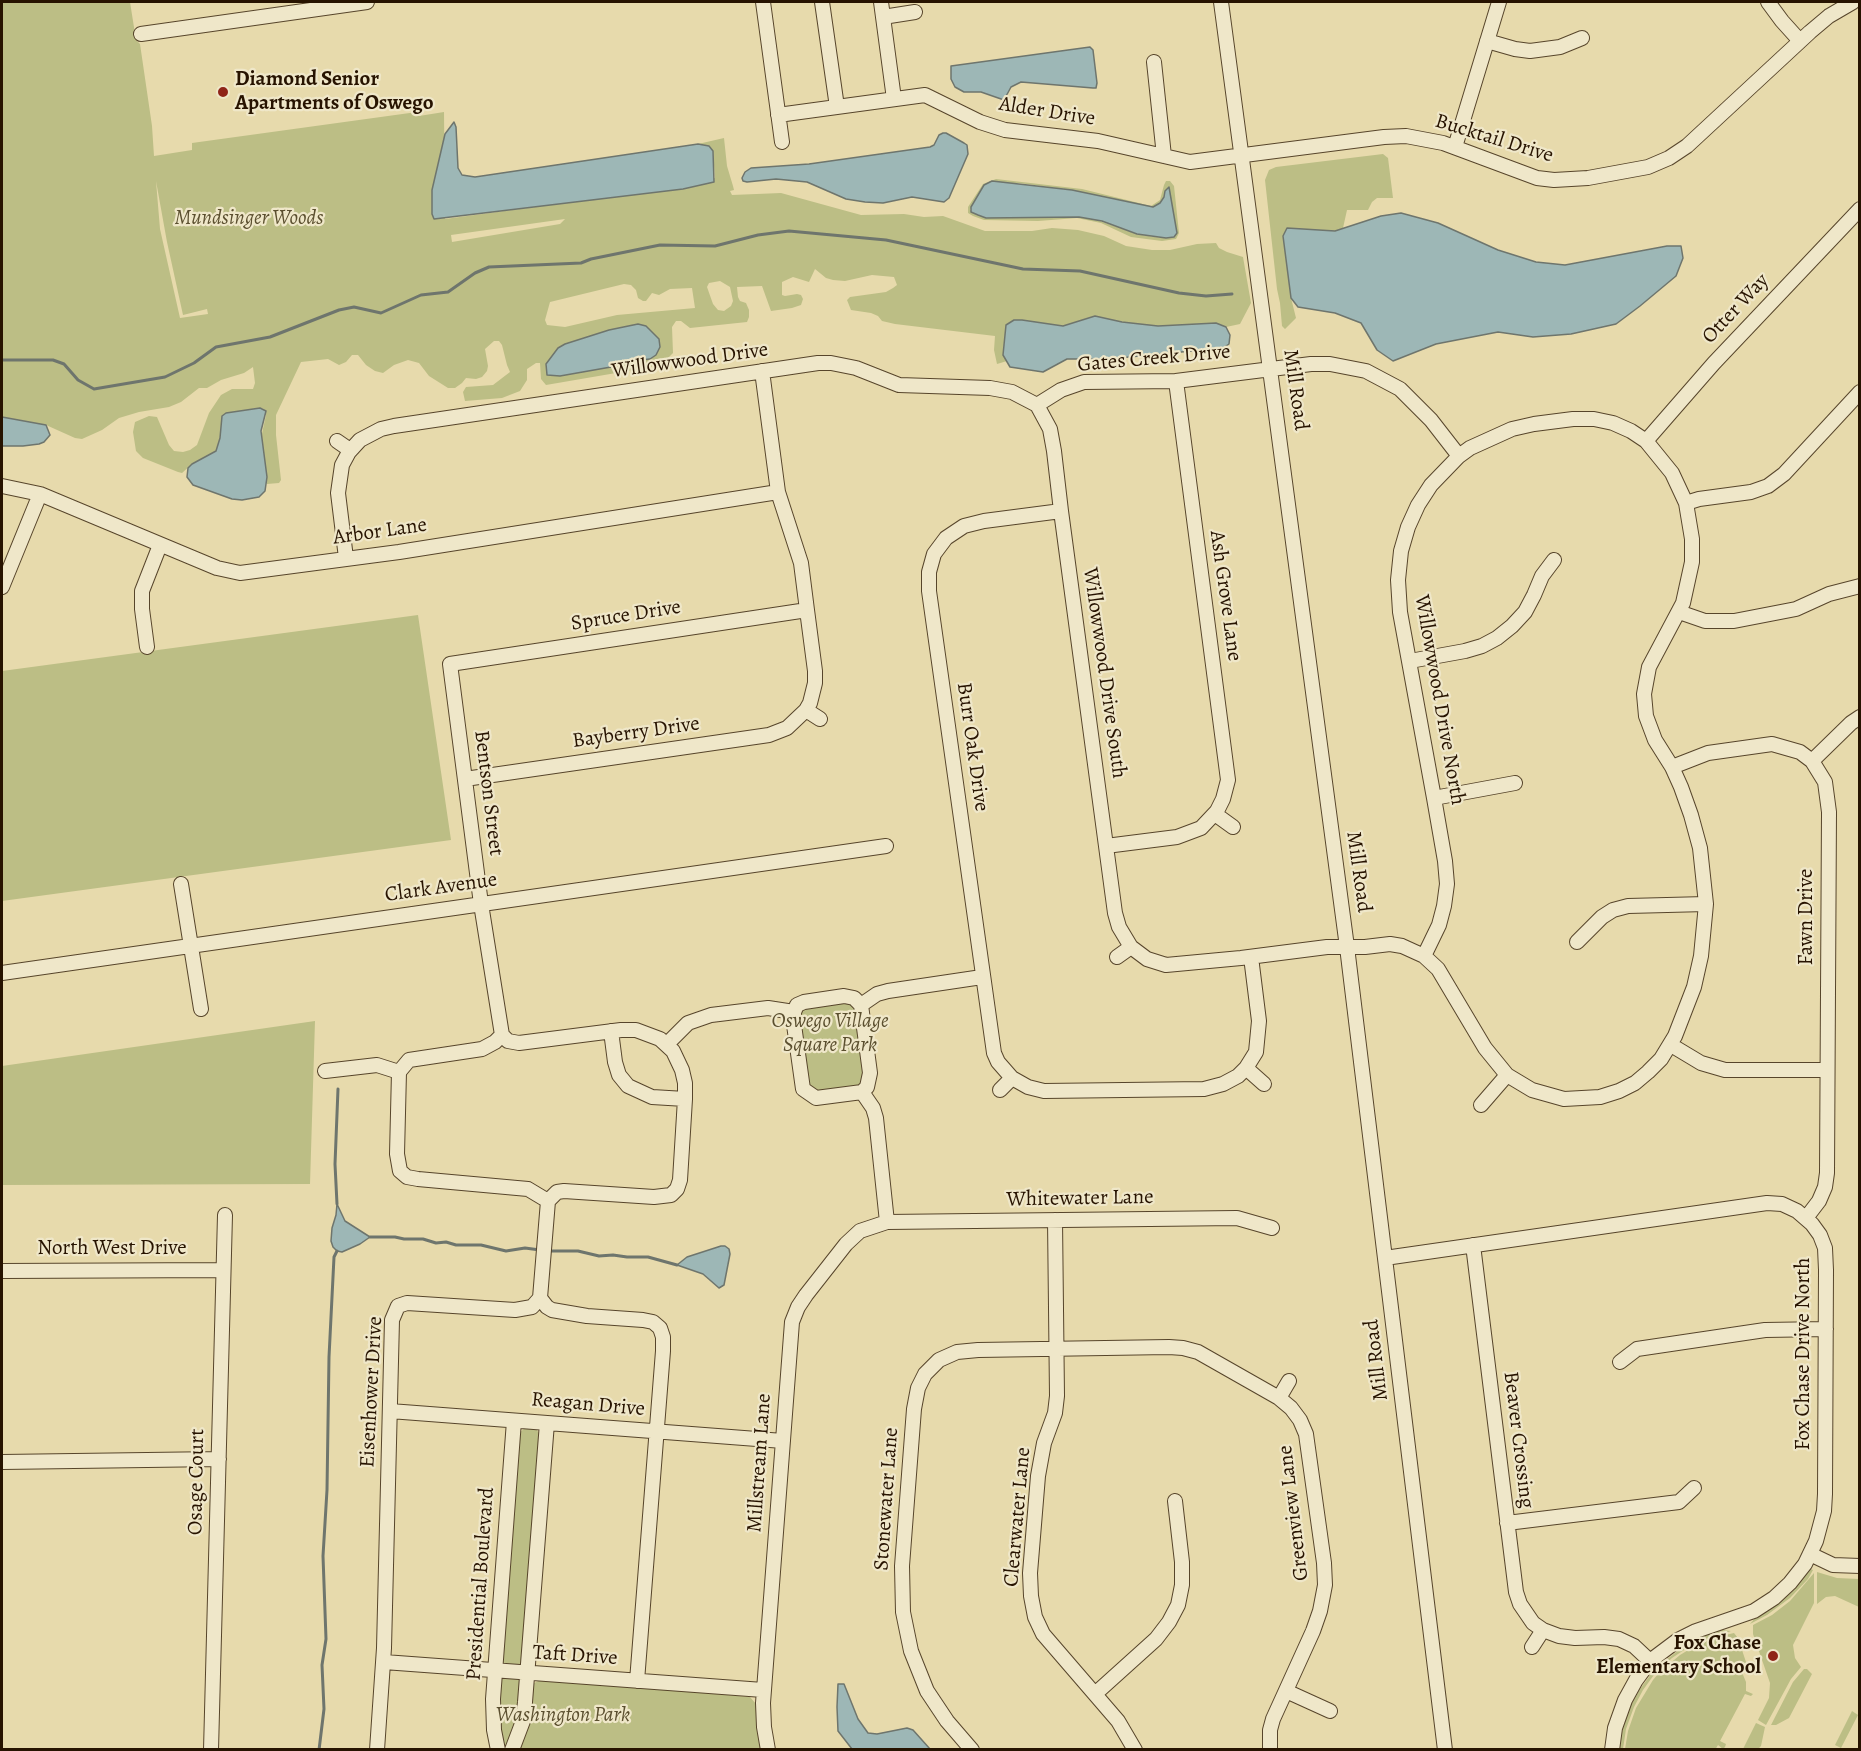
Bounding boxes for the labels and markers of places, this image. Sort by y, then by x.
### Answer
place label: Diamond Senior Apartments of Oswego [235,67,434,117]
marker: Diamond Senior Apartments of Oswego [216,85,230,99]
place label: Fox Chase Elementary School [1596,1631,1761,1681]
marker: Fox Chase Elementary School [1766,1649,1780,1663]

